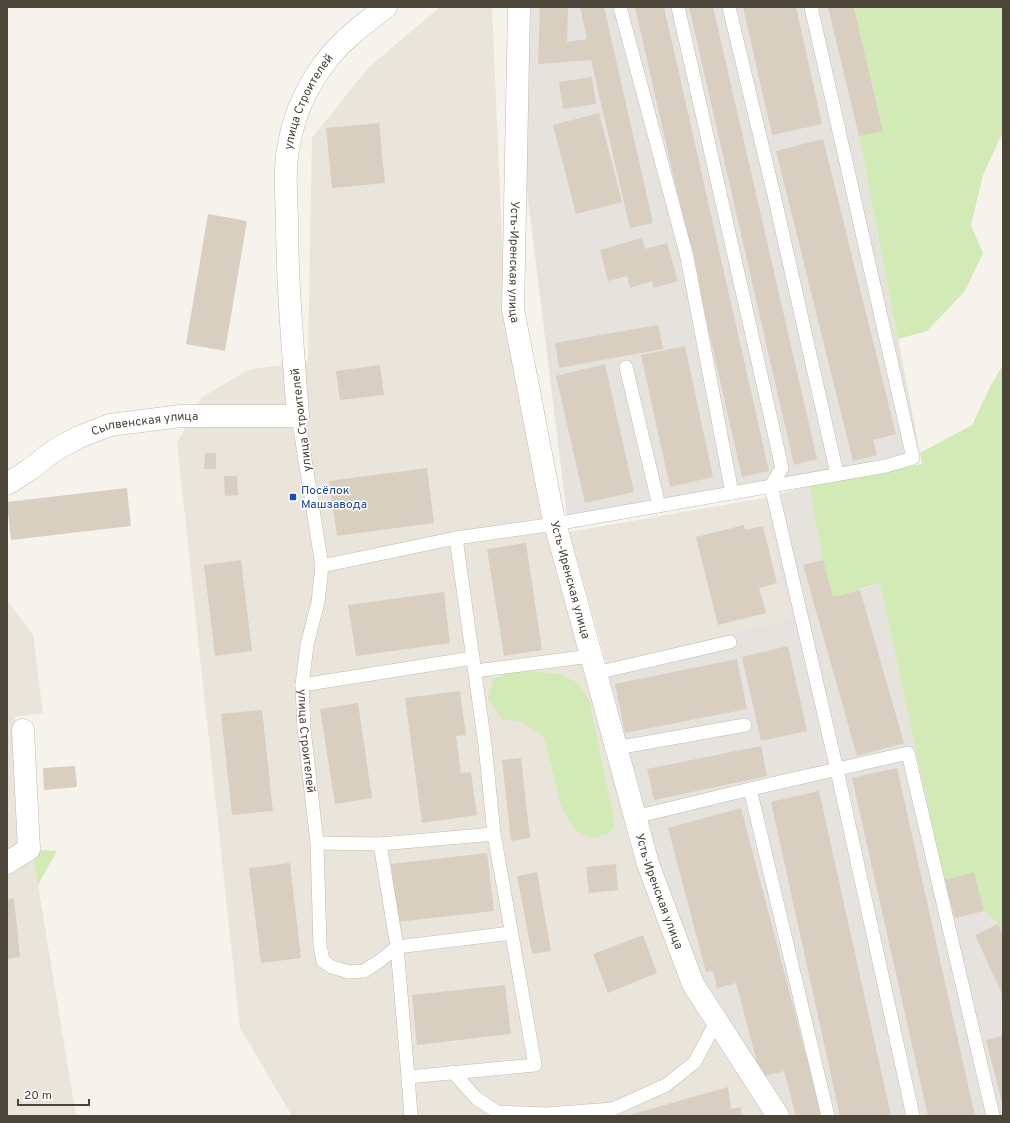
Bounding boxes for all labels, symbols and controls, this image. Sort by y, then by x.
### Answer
street label: улица Строителей [281,51,337,151]
street label: Усть-Иренская улица [504,201,522,324]
street label: улица Строителей [288,367,316,473]
street label: Сылвенская улица [89,409,198,440]
place label: Посёлок Машзавода [301,483,367,513]
marker: Посёлок Машзавода [288,492,298,502]
street label: Усть-Иренская улица [546,519,593,641]
street label: улица Строителей [293,689,318,794]
street label: Усть-Иренская улица [631,832,686,952]
scale bar [18,1081,89,1107]
text: 20 m [24,1088,52,1104]

